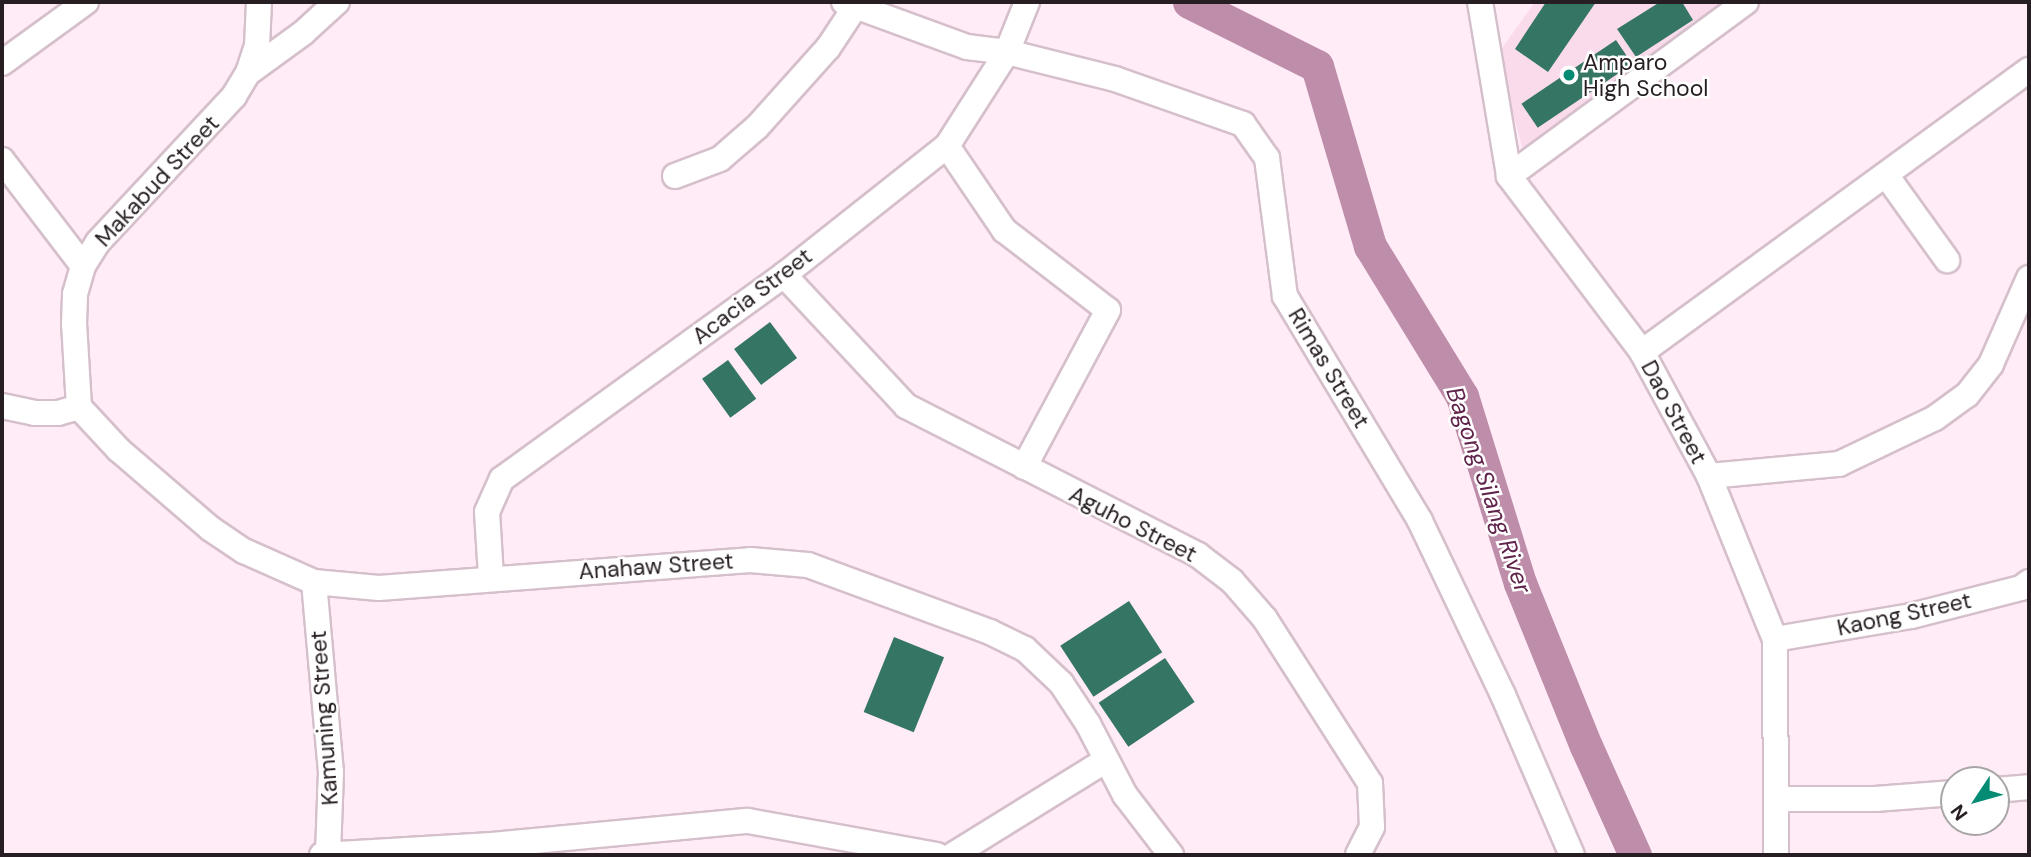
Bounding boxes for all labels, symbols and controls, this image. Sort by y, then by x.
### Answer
place label: Amparo High School [1583,48,1708,102]
marker: Amparo High School [1561,67,1577,83]
street label: Makabud Street [89,110,225,252]
street label: Acacia Street [687,242,817,350]
street label: Rimas Street [1282,303,1376,433]
street label: Dao Street [1635,356,1713,468]
water label: Bagong Silang River [1440,383,1538,597]
street label: Aguho Street [1065,480,1201,568]
street label: Anahaw Street [578,547,734,585]
street label: Kaong Street [1834,586,1974,642]
street label: Kamuning Street [304,630,344,806]
north arrow [1940,766,2010,836]
text: N [1945,800,1973,825]

